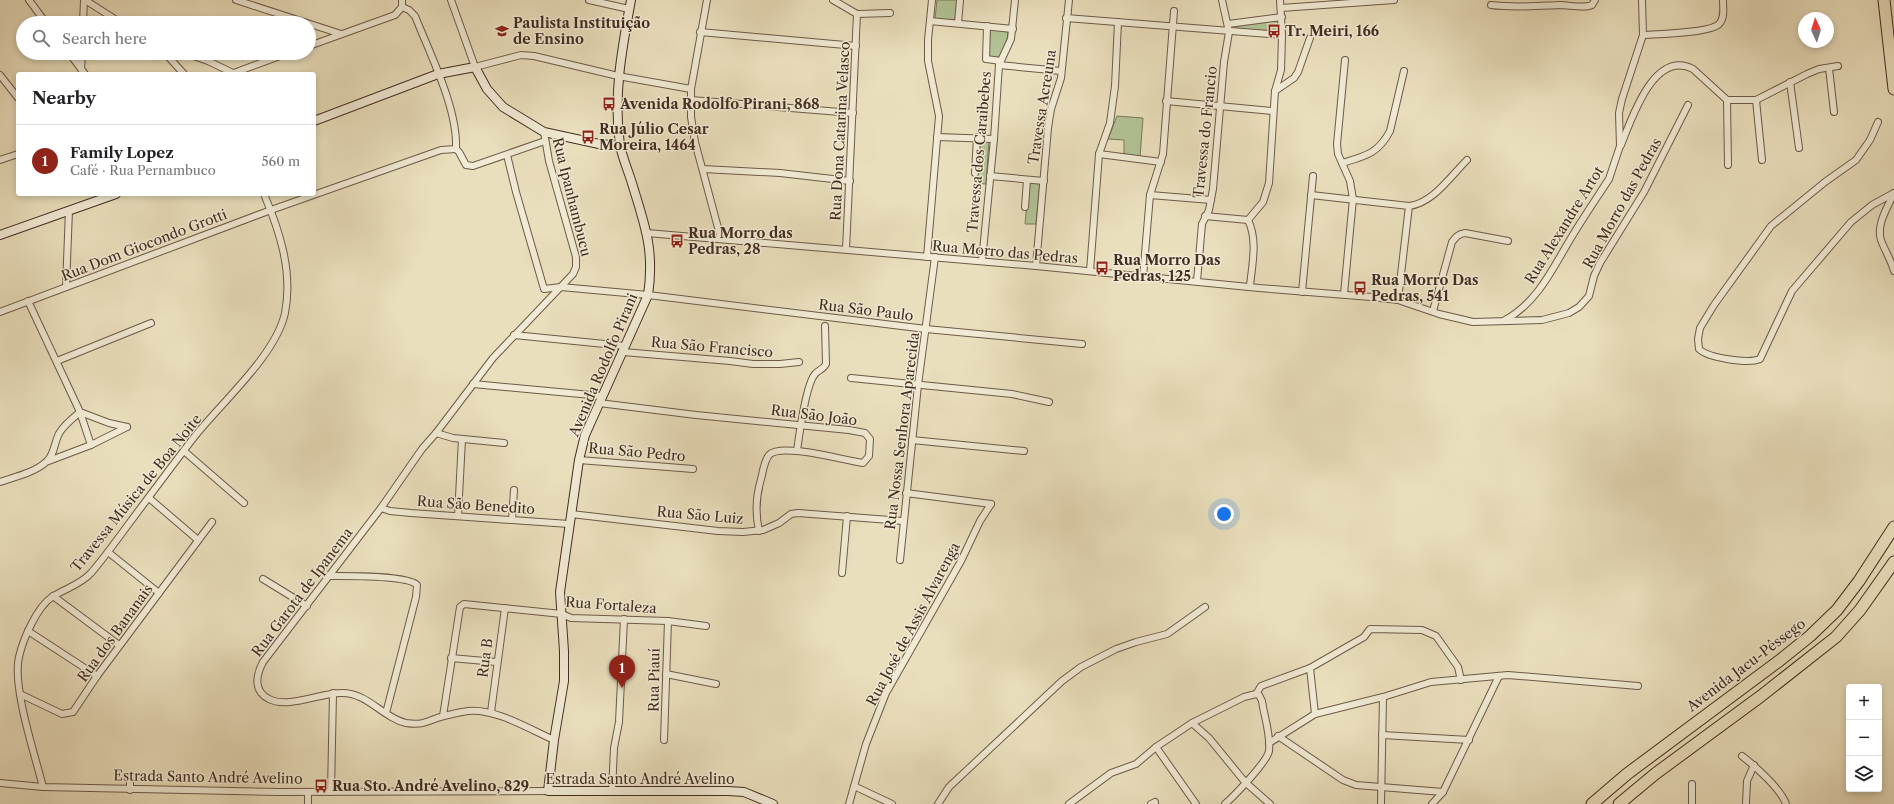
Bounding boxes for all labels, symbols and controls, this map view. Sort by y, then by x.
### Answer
north arrow [1798,12,1834,48]
place label: Paulista Instituição de Ensino [513,14,650,48]
search box [16,16,316,60]
place label: Tr. Meiri, 166 [1285,22,1379,40]
school or university icon: Paulista Instituição de Ensino [494,23,510,39]
bus stop icon: Tr. Meiri, 166 [1266,23,1282,39]
icon: search [30,27,52,49]
text: Search here [62,29,147,48]
street label: Rua Dona Catarina Velasco [826,41,854,221]
street label: Travessa Acreuna [1024,48,1060,166]
street label: Travessa do Francio [1189,65,1221,199]
street label: Travessa dos Caraibebes [963,71,995,233]
text: Nearby [32,88,96,108]
place label: Avenida Rodolfo Pirani, 868 [619,95,820,113]
bus stop icon: Avenida Rodolfo Pirani, 868 [601,96,617,112]
place label: Rua Júlio Cesar Moreira, 1464 [599,120,709,154]
bus stop icon: Rua Júlio Cesar Moreira, 1464 [580,129,596,145]
street label: Rua Morro das Pedras [1579,135,1665,271]
street label: Rua Ipanhambucu [549,136,596,259]
text: Family Lopez [70,143,174,162]
text: 1 [42,153,48,169]
text: 560 m [262,153,300,169]
text: Café · Rua Pernambuco [70,162,216,178]
street label: Rua Alexandre Artot [1521,163,1608,287]
street label: Rua Dom Giocondo Grotti [59,205,229,285]
place label: Rua Morro das Pedras, 28 [688,224,793,258]
bus stop icon: Rua Morro das Pedras, 28 [669,233,685,249]
street label: Rua Morro das Pedras [931,237,1079,267]
place label: Rua Morro Das Pedras, 125 [1113,251,1221,285]
bus stop icon: Rua Morro Das Pedras, 125 [1094,260,1110,276]
place label: Rua Morro Das Pedras, 541 [1371,271,1479,305]
bus stop icon: Rua Morro Das Pedras, 541 [1352,280,1368,296]
street label: Avenida Rodolfo Pirani [564,291,641,440]
street label: Rua São Paulo [817,295,915,325]
street label: Rua Nossa Senhora Aparecida [881,331,923,531]
street label: Rua São Francisco [650,333,774,361]
street label: Rua São João [770,401,858,429]
street label: Travessa Música de Boa Noite [67,410,205,576]
street label: Rua São Pedro [588,439,686,465]
street label: Rua São Benedito [416,492,536,518]
street label: Rua São Luiz [656,502,744,528]
your location [1214,504,1234,524]
street label: Rua Garota de Ipanema [248,523,357,660]
street label: Rua José de Assis Alvarenga [862,539,964,709]
street label: Rua dos Bananais [73,581,157,685]
street label: Rua Fortaleza [565,593,658,617]
street label: Avenida Jacu-Pêssego [1682,614,1809,716]
street label: Rua B [473,637,497,679]
street label: Rua Piauí [644,648,664,712]
pin: 1 [609,655,635,688]
map controls [1846,684,1882,792]
button: + [1846,684,1882,720]
button: − [1846,720,1882,756]
button: layers [1846,756,1882,792]
street label: Estrada Santo André Avelino [113,766,303,788]
street label: Estrada Santo André Avelino [545,770,735,788]
place label: Rua Sto. André Avelino, 829 [332,777,529,795]
bus stop icon: Rua Sto. André Avelino, 829 [313,778,329,794]

